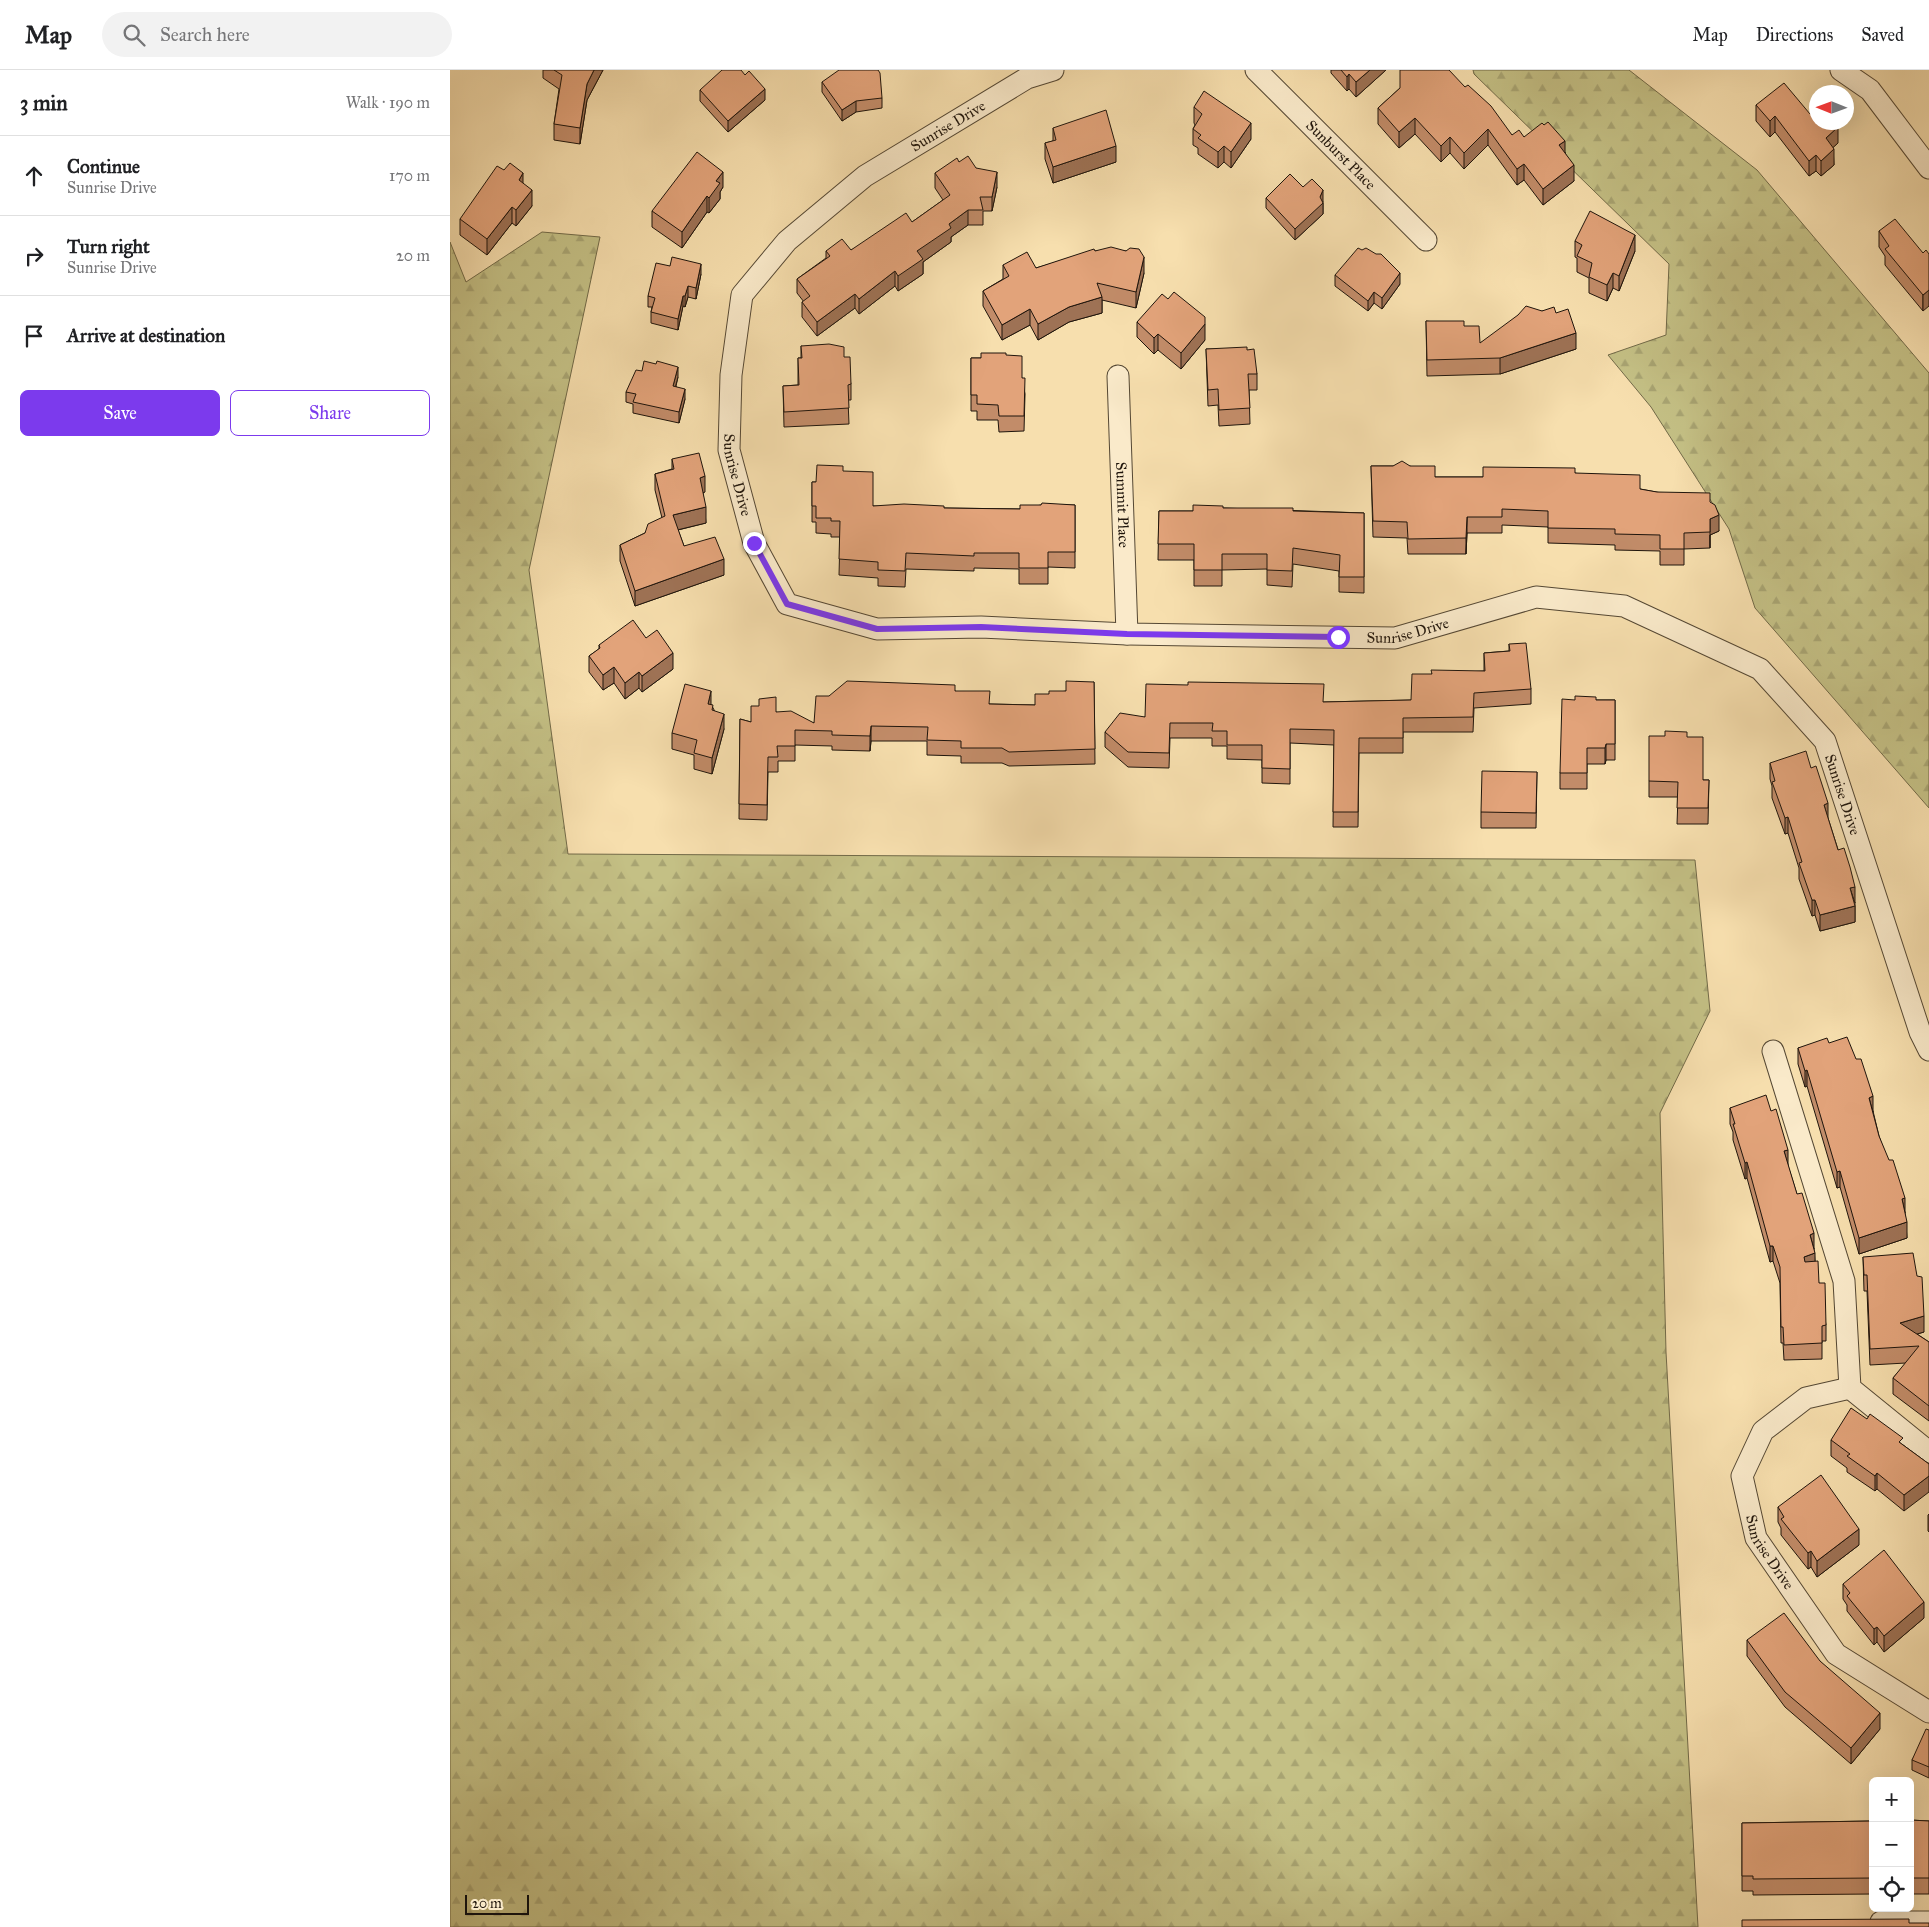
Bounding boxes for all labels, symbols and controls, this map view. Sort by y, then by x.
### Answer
search box [102,12,452,57]
text: Map [25,20,72,50]
icon: search [120,21,148,49]
text: Search here [160,23,250,46]
text: Map [1692,24,1728,46]
text: Directions [1756,24,1833,46]
text: Saved [1861,24,1904,46]
north arrow [1809,85,1854,130]
text: 3 min [20,90,68,116]
text: Walk · 190 m [346,93,430,112]
street label: Sunrise Drive [907,97,989,155]
street label: Sunburst Place [1302,116,1379,193]
text: Continue [67,155,140,178]
icon: ahead [20,162,48,190]
text: 170 m [389,166,430,185]
text: Sunrise Drive [67,178,157,197]
text: Turn right [67,235,150,258]
icon: right [20,242,48,270]
text: 20 m [396,246,430,265]
text: Sunrise Drive [67,258,157,277]
icon: arrive [20,322,48,350]
text: Arrive at destination [67,324,225,347]
button: Save [20,390,220,436]
button: Share [230,390,430,436]
street label: Sunrise Drive [720,434,755,518]
street label: Summit Place [1112,462,1133,548]
route end [743,532,766,555]
street label: Sunrise Drive [1366,614,1451,647]
route start [1327,626,1350,649]
street label: Sunrise Drive [1821,752,1864,837]
street label: Sunrise Drive [1742,1513,1798,1593]
map controls [1869,1777,1914,1912]
button: + [1869,1777,1914,1822]
button: − [1869,1822,1914,1867]
button: locate [1869,1867,1914,1912]
scale bar [465,1892,529,1915]
text: 20 m [472,1895,502,1912]

